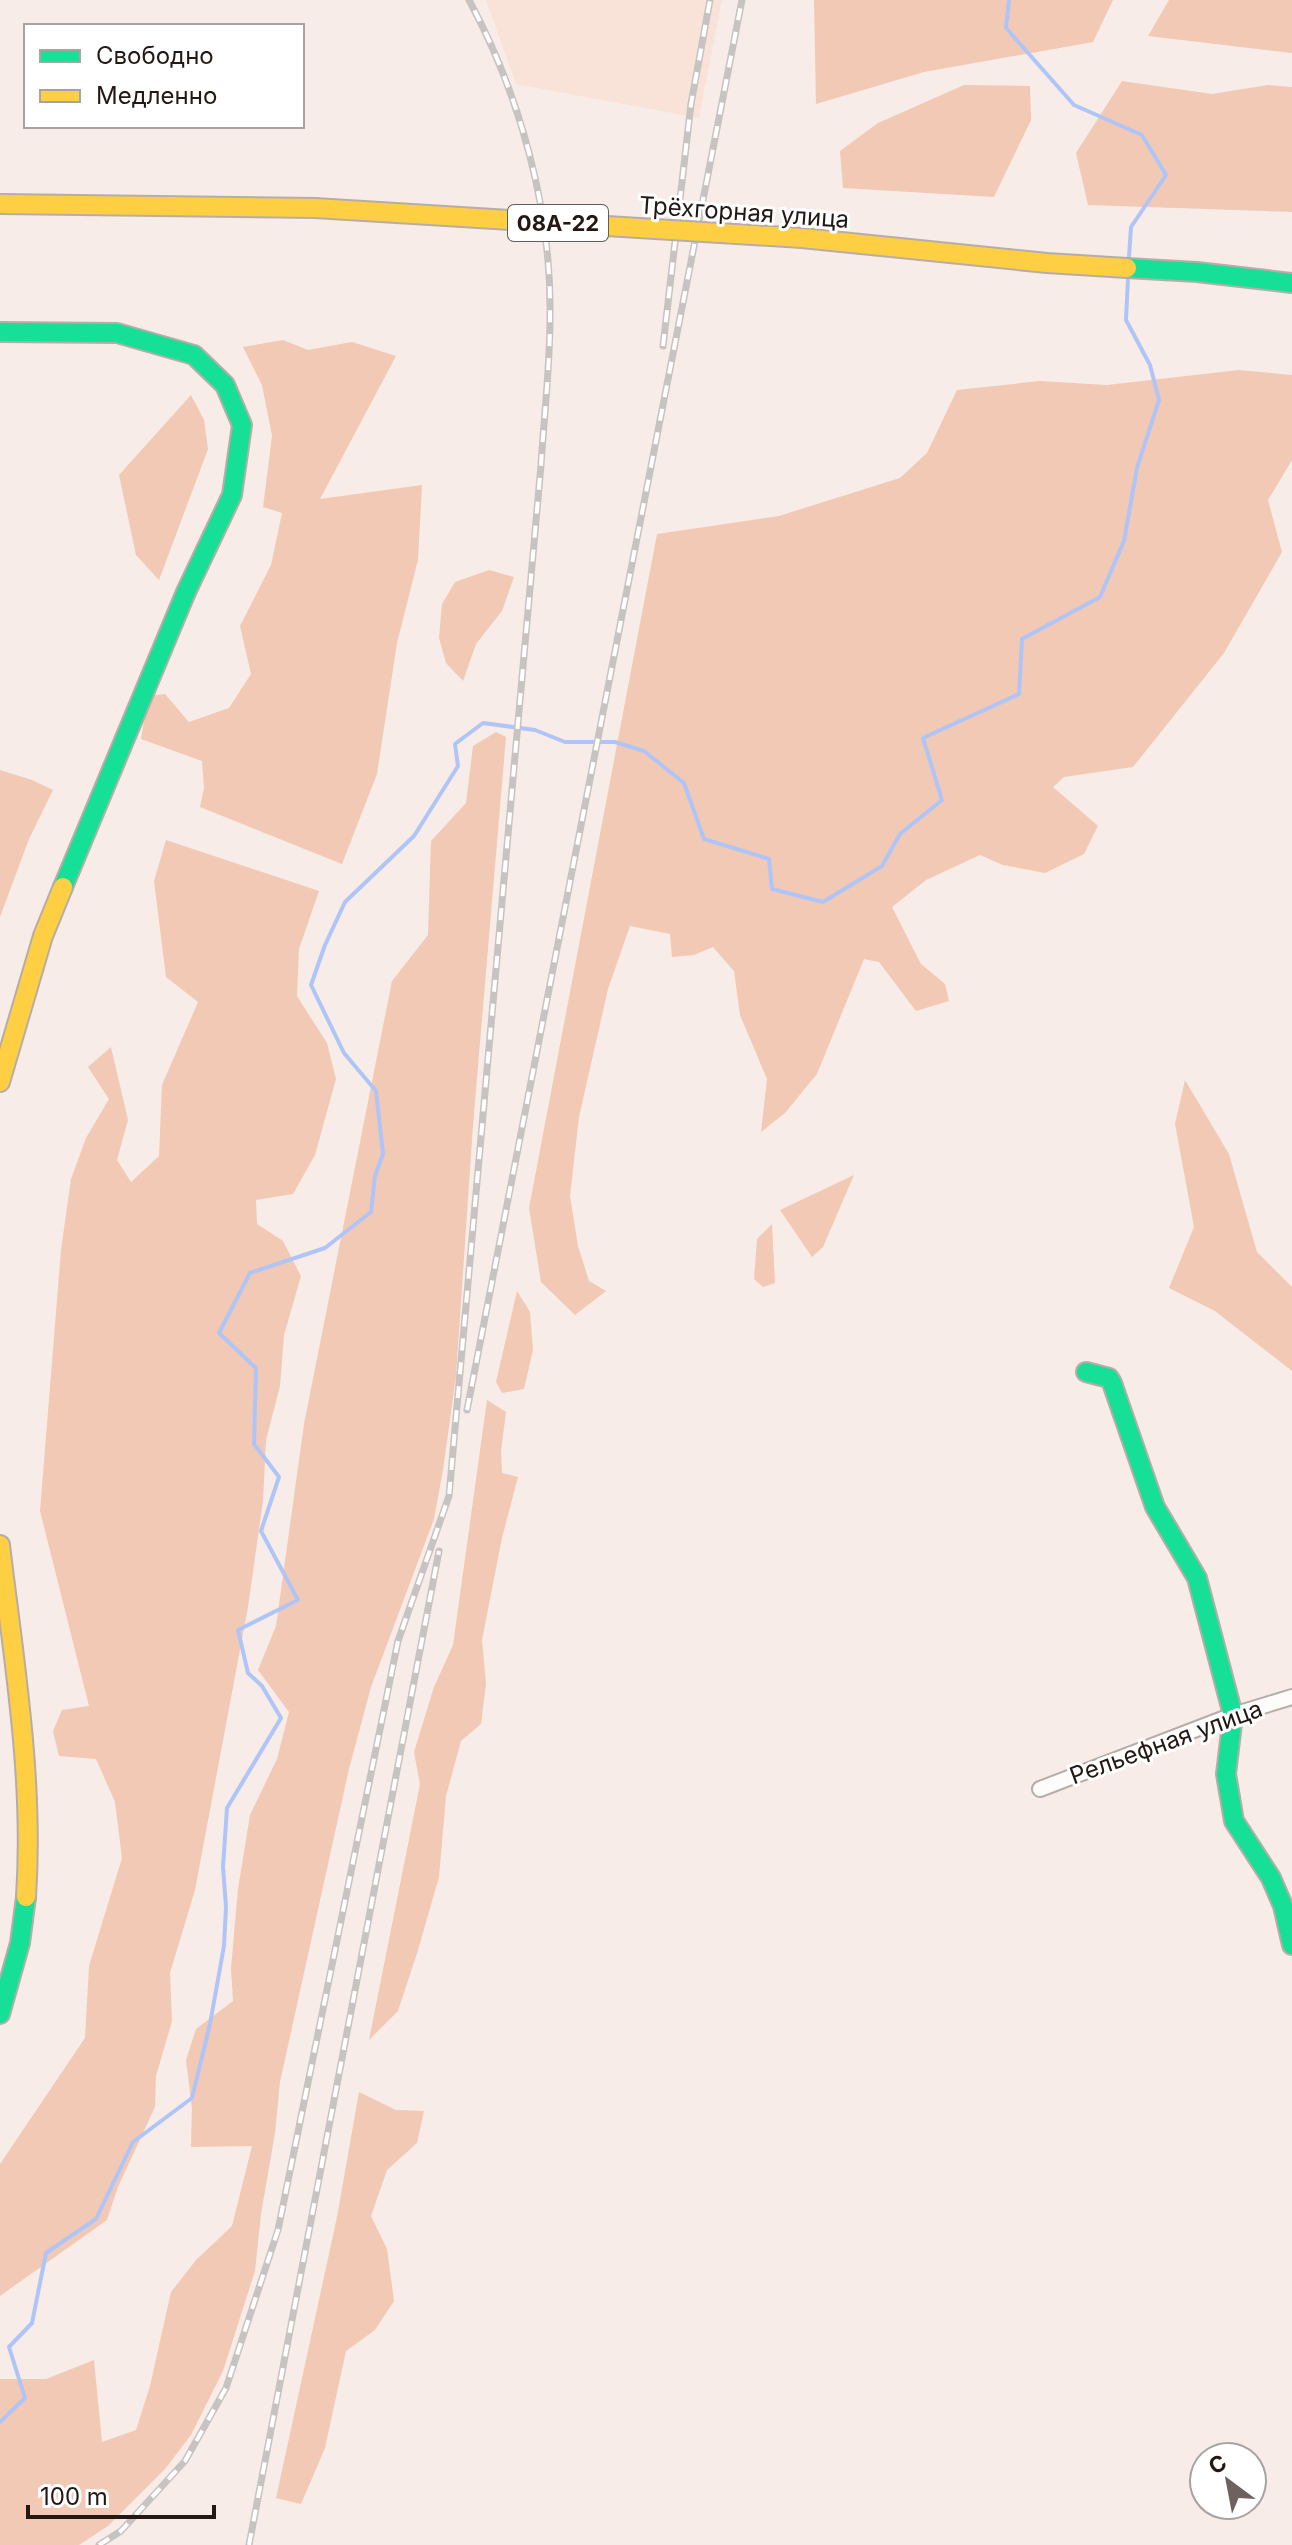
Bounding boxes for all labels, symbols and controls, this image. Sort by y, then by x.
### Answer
legend [24,24,304,128]
text: Свободно [96,41,214,70]
text: Медленно [96,81,217,110]
street label: Трёхгорная улица [638,190,850,234]
road number: 08А-22 [508,205,608,241]
street label: Рельефная улица [1066,1694,1266,1790]
north arrow [1188,2441,1268,2521]
text: С [1204,2449,1231,2479]
scale bar [28,2469,214,2519]
text: 100 m [40,2482,108,2511]

